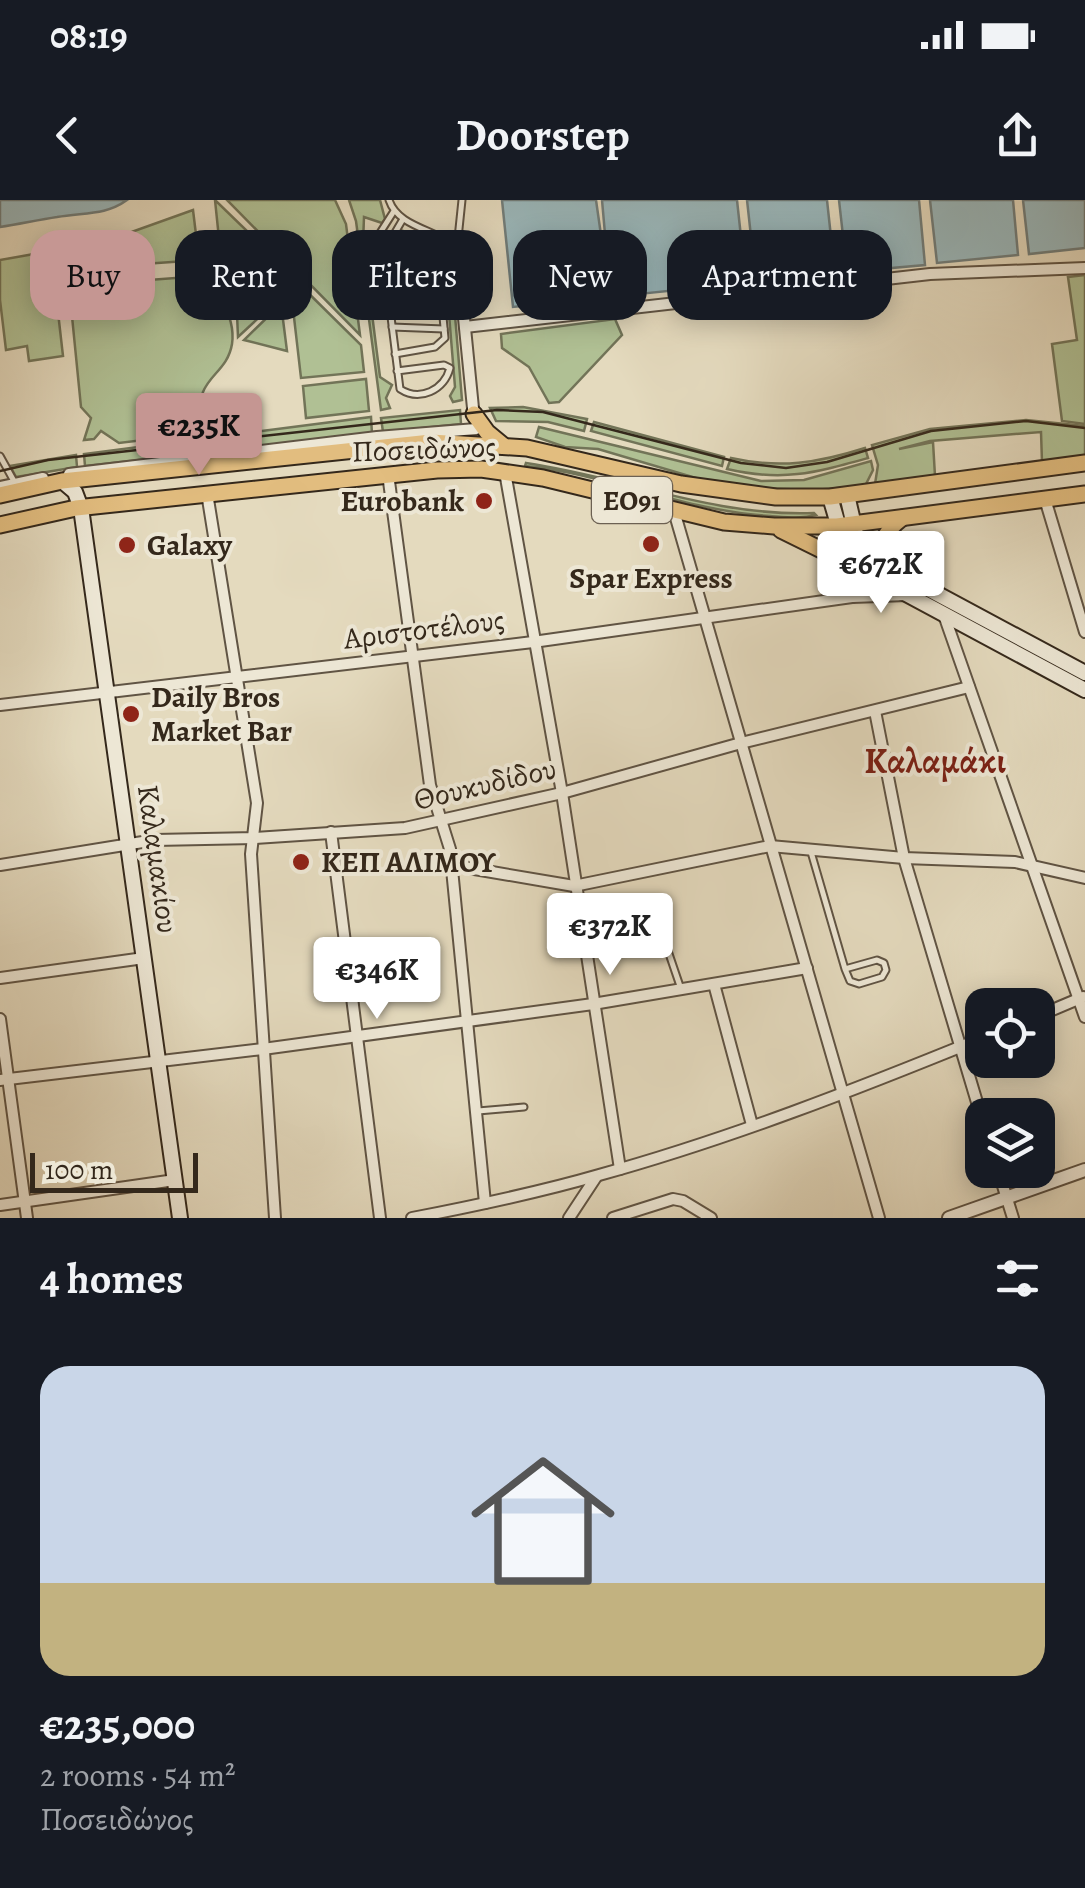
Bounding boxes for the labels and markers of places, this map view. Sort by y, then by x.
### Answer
pin: €235K [129,393,269,478]
place label: Eurobank [340,481,464,521]
marker: Eurobank [473,490,495,512]
place label: Galaxy [147,525,233,565]
pin: €672K [811,531,951,616]
marker: Spar Express [640,533,662,555]
marker: Galaxy [116,534,138,556]
place label: Spar Express [569,558,733,598]
place label: Daily Bros Market Bar [151,677,292,751]
marker: Daily Bros Market Bar [120,703,142,725]
place label: ΚΕΠ ΑΛΙΜΟΥ [321,842,496,882]
marker: ΚΕΠ ΑΛΙΜΟΥ [290,851,312,873]
pin: €372K [540,893,680,978]
pin: €346K [307,937,447,1022]

